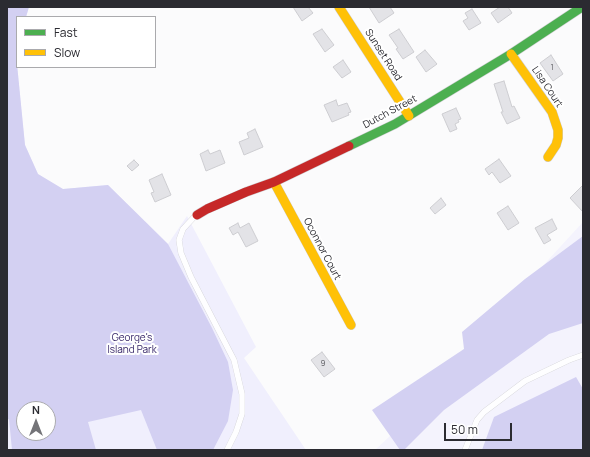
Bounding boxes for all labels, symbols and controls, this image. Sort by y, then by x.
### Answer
legend [16,16,156,68]
text: Fast [54,24,78,41]
street label: Sunset Road [362,27,404,83]
text: Slow [54,44,80,61]
house number: 1 [550,63,554,73]
street label: Lisa Court [529,64,565,110]
street label: Dutch Street [361,93,419,131]
street label: Oconnor Court [301,216,343,282]
park label: George's Island Park [107,332,157,356]
house number: 9 [321,359,325,369]
north arrow [16,401,56,441]
text: N [32,402,40,417]
scale bar [446,415,514,441]
text: 50 m [451,421,478,438]

